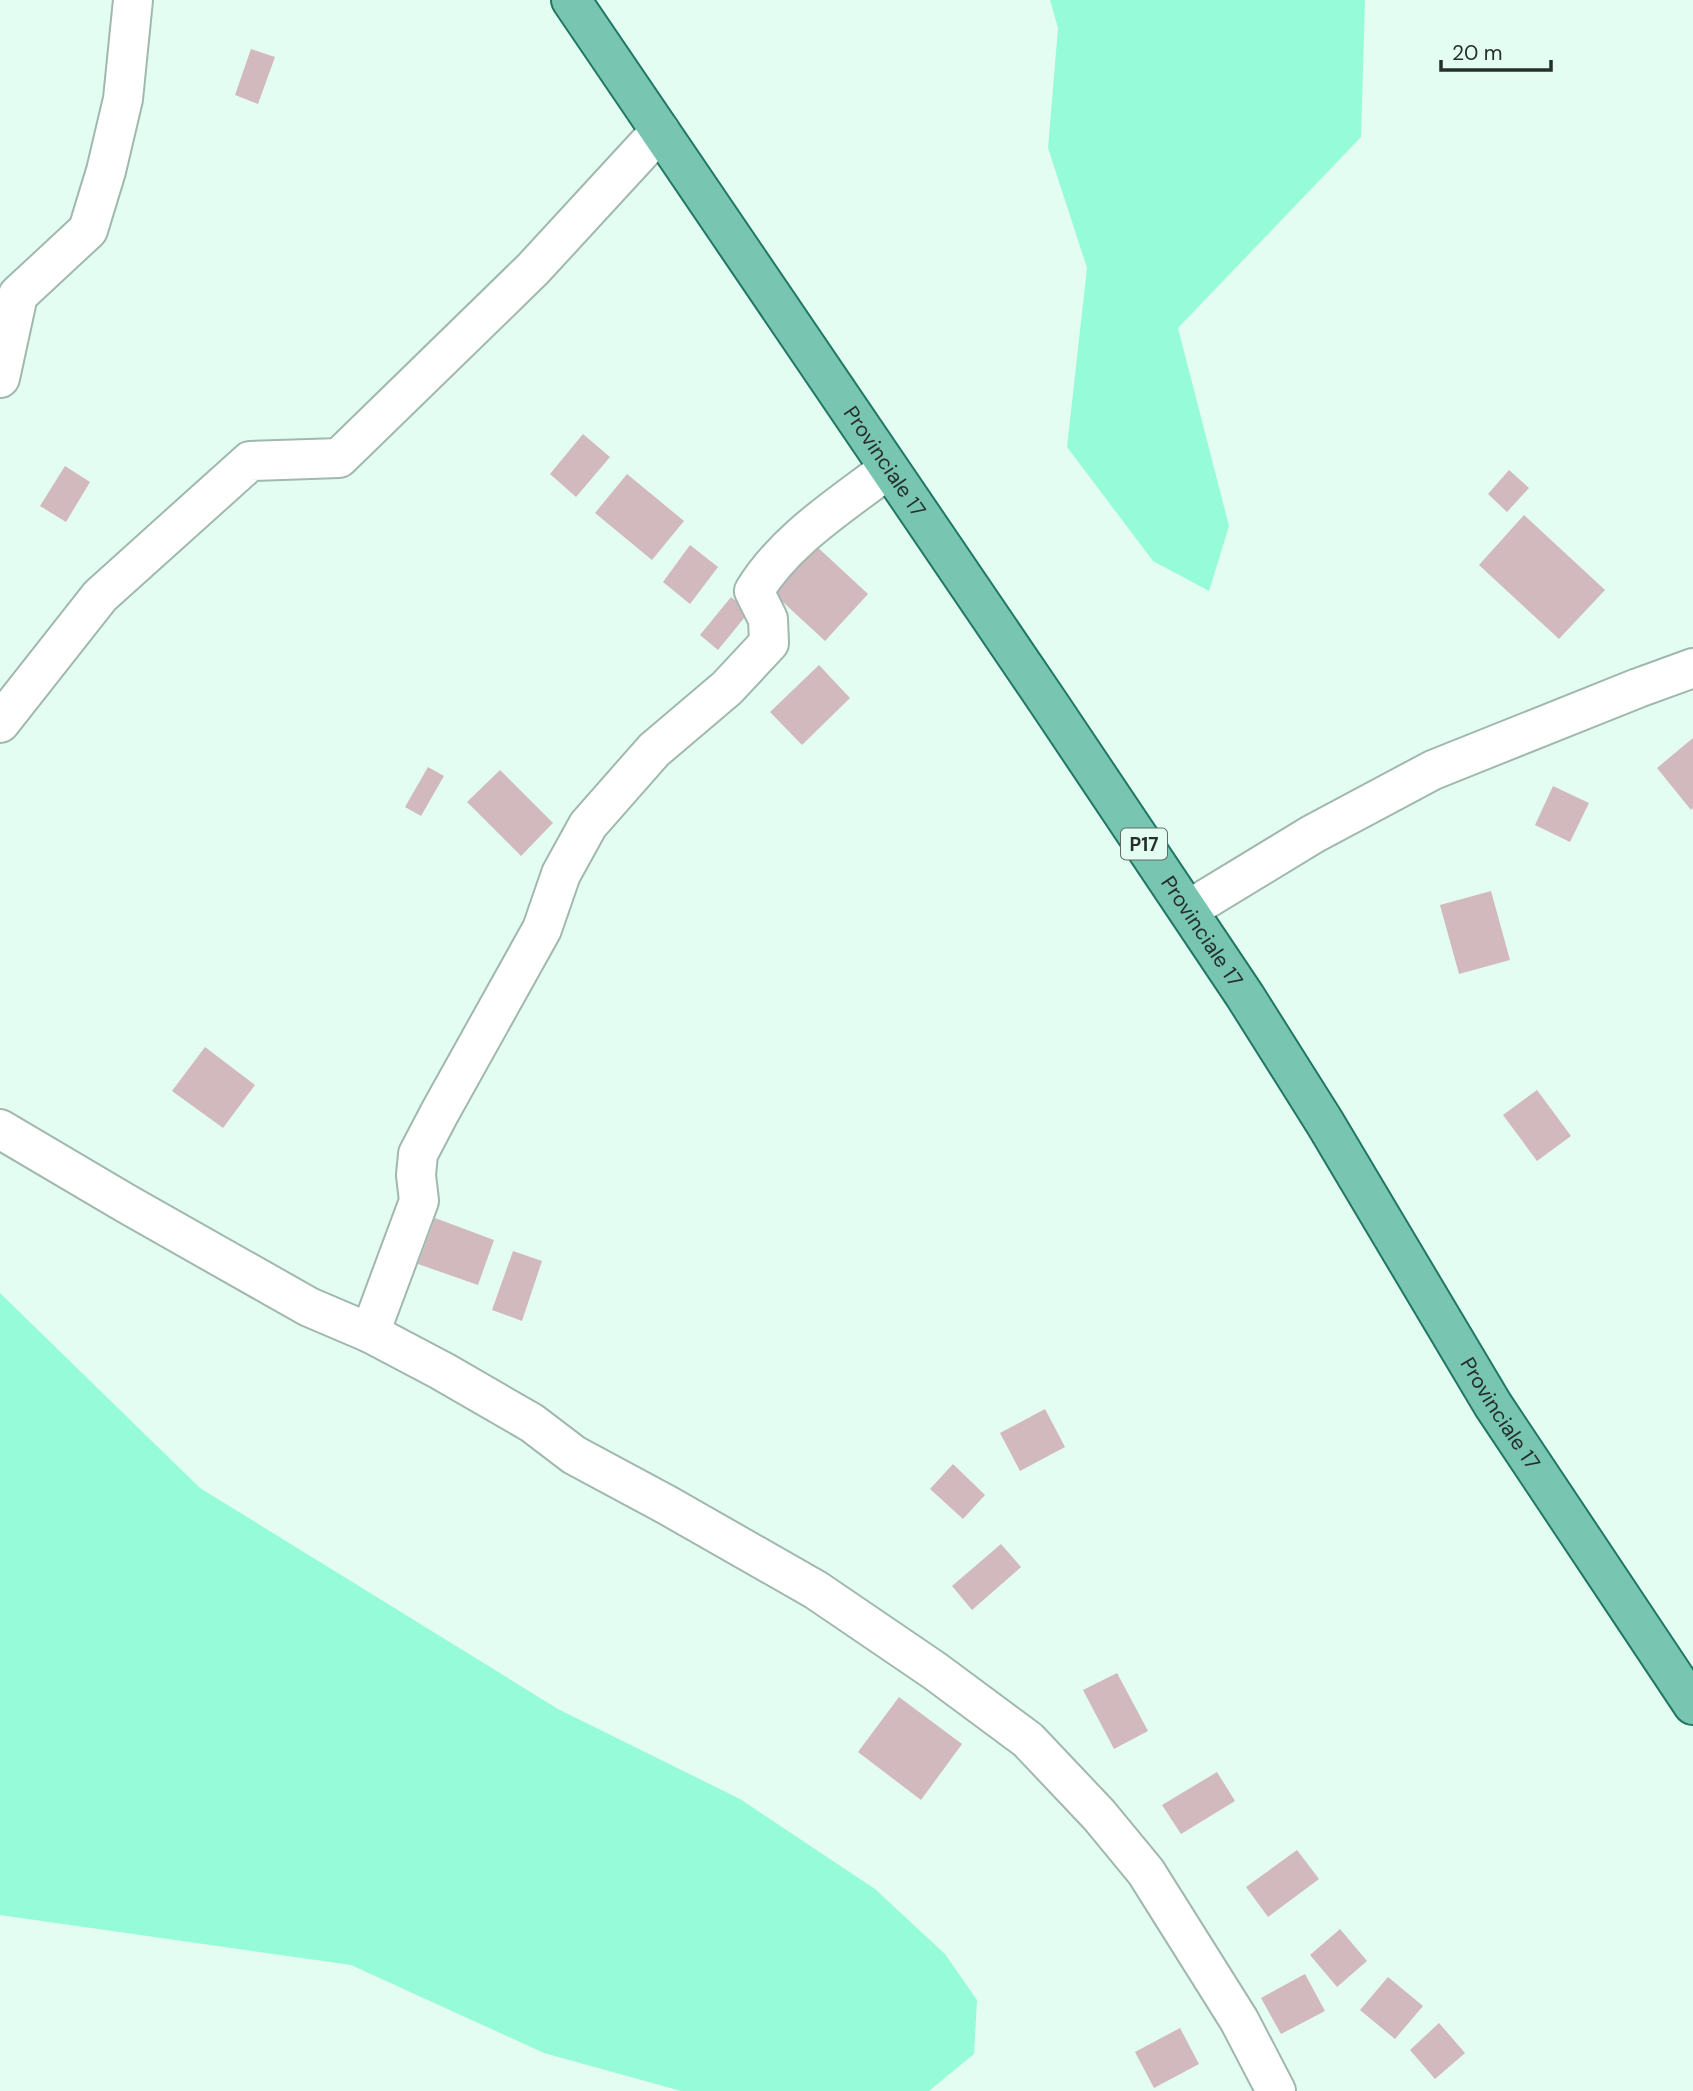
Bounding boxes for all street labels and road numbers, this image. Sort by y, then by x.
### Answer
street label: Provinciale 17 [837,401,932,522]
road number: P17 [1121,828,1167,860]
street label: Provinciale 17 [1154,870,1249,993]
street label: Provinciale 17 [1454,1352,1546,1475]

